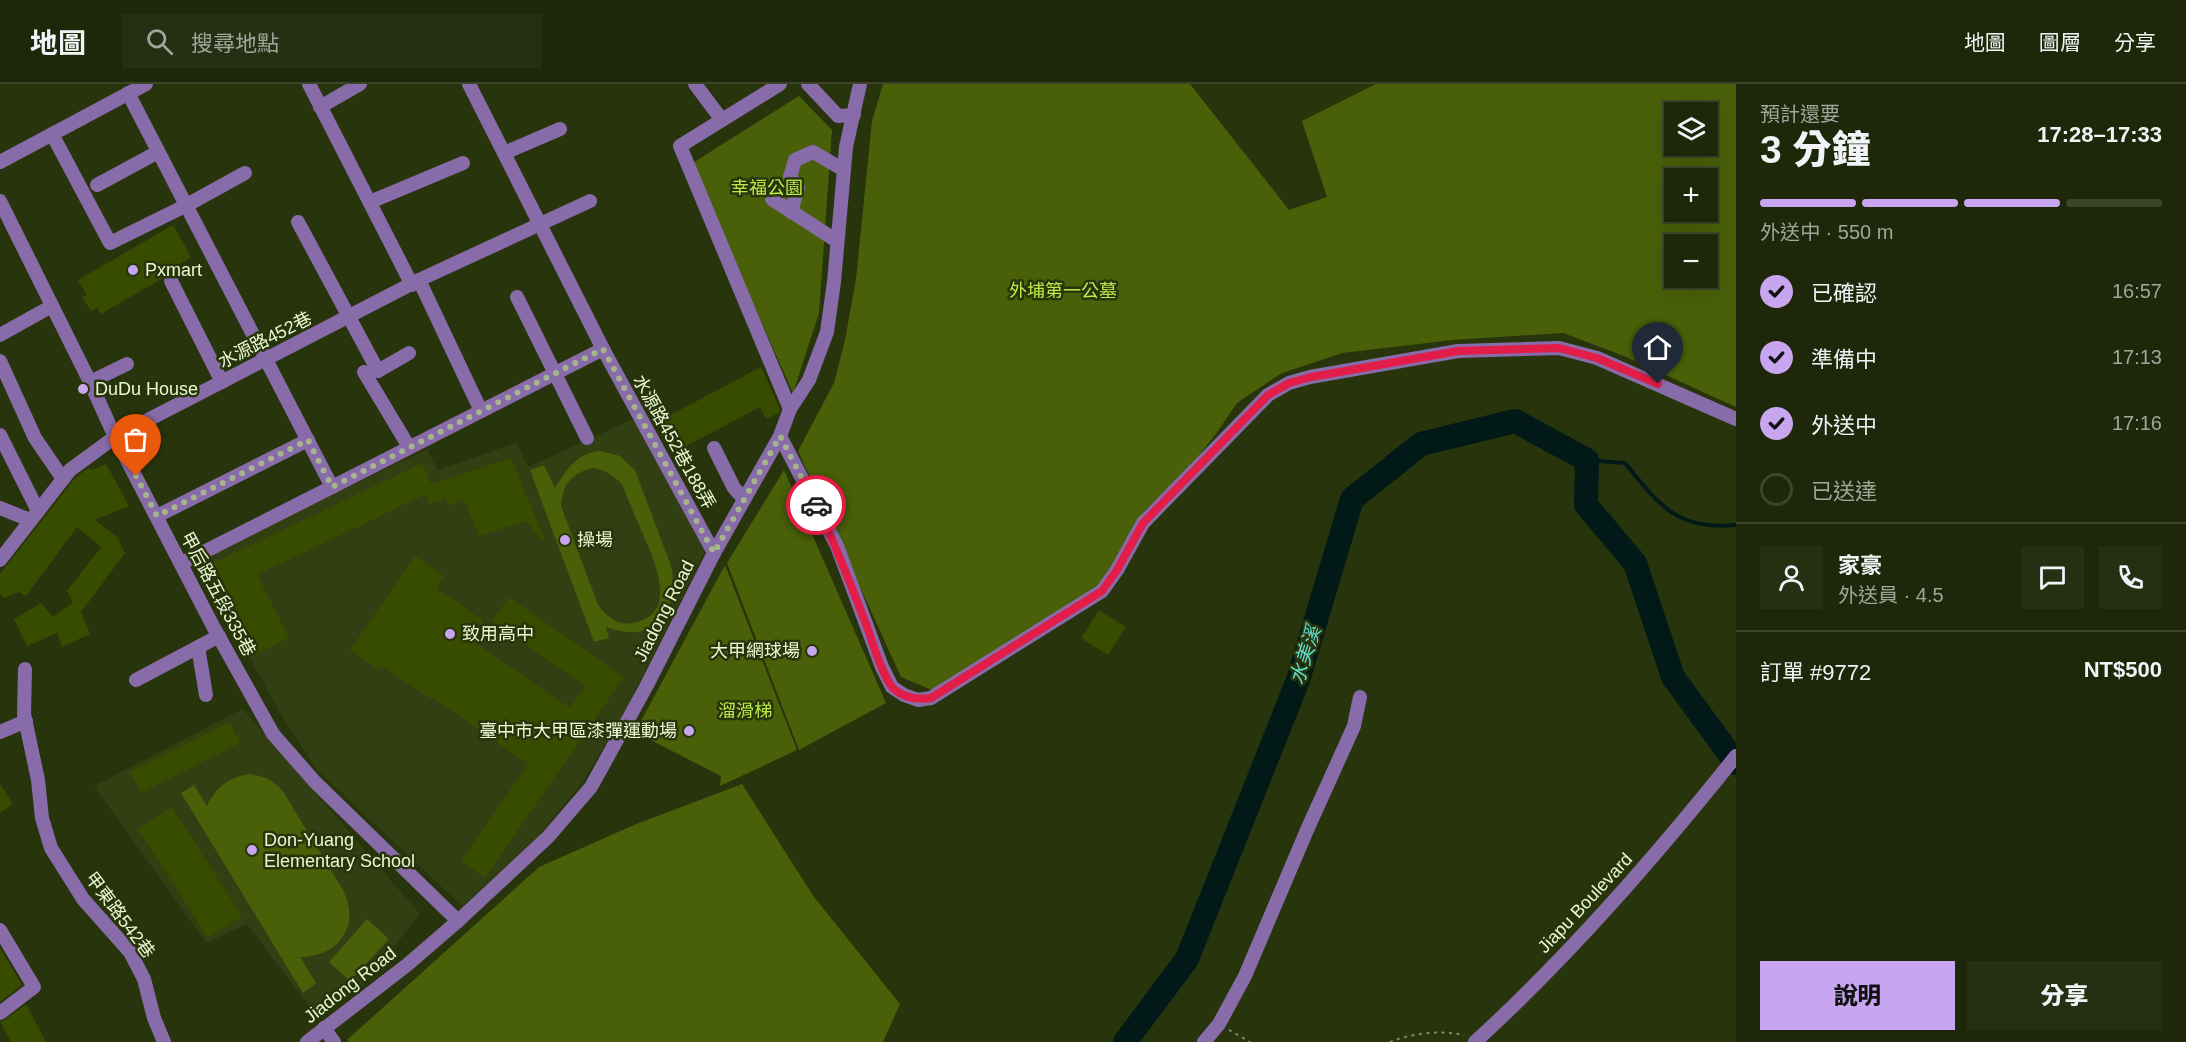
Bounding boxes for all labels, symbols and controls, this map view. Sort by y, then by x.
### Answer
search box [122,14,542,68]
icon: search [143,25,176,58]
text: 地圖 [30,28,86,59]
text: 搜尋地點 [191,31,279,56]
text: 地圖 [1964,31,2006,54]
text: 圖層 [2039,31,2081,54]
text: 分享 [2114,31,2156,54]
map controls [1664,102,1718,288]
button: layers [1664,102,1718,156]
text: 預計還要 [1760,103,1840,125]
text: 17:28–17:33 [2037,122,2162,147]
text: 3 分鐘 [1760,128,1871,171]
button: + [1664,168,1718,222]
park label: 幸福公園 [731,178,803,198]
text: 外送中 · 550 m [1760,221,1893,243]
button: − [1664,234,1718,288]
place label: Pxmart [145,260,202,280]
marker: Pxmart [126,263,140,277]
icon: check [1760,275,1793,308]
text: 16:57 [2112,280,2162,302]
park label: 外埔第一公墓 [1009,281,1117,301]
text: 已確認 [1811,281,1877,306]
street label: 水源路452巷 [215,308,315,372]
pin [1632,322,1683,384]
icon: home [1641,331,1674,364]
icon: check [1760,341,1793,374]
text: 17:13 [2112,346,2162,368]
text: 準備中 [1811,347,1877,372]
street label: 水源路452巷188弄 [629,372,719,512]
place label: DuDu House [95,379,198,399]
marker: DuDu House [76,382,90,396]
icon: check [1760,407,1793,440]
text: 17:16 [2112,412,2162,434]
text: 外送中 [1811,413,1877,438]
pin [110,414,161,476]
icon: bag [119,423,152,456]
courier [786,475,846,535]
text: 已送達 [1811,479,1877,504]
icon: car [800,489,833,522]
street label: 甲后路五段335巷 [177,528,259,660]
place label: 操場 [577,530,613,550]
marker: 操場 [558,533,572,547]
button: person [1760,546,1823,609]
button: chat [2021,546,2084,609]
button: phone [2099,546,2162,609]
text: 家豪 [1838,553,1882,578]
street label: Jiadong Road [630,557,698,665]
text: 外送員 · 4.5 [1838,584,1944,606]
water label: 水美溪 [1285,620,1326,687]
place label: 致用高中 [462,624,534,644]
marker: 致用高中 [443,627,457,641]
place label: 大甲網球場 [710,641,800,661]
marker: 大甲網球場 [805,644,819,658]
text: NT$500 [2084,657,2162,682]
text: 訂單 #9772 [1760,660,1871,685]
park label: 溜滑梯 [718,701,772,721]
place label: 臺中市大甲區漆彈運動場 [479,721,677,741]
marker: 臺中市大甲區漆彈運動場 [682,724,696,738]
place label: Don-Yuang Elementary School [264,830,415,871]
marker: Don-Yuang Elementary School [245,843,259,857]
street label: Jiapu Boulevard [1534,849,1636,957]
street label: 甲東路542巷 [81,868,159,962]
street label: Jiadong Road [300,943,400,1027]
button: 說明 [1760,961,1955,1030]
button: 分享 [1967,961,2162,1030]

